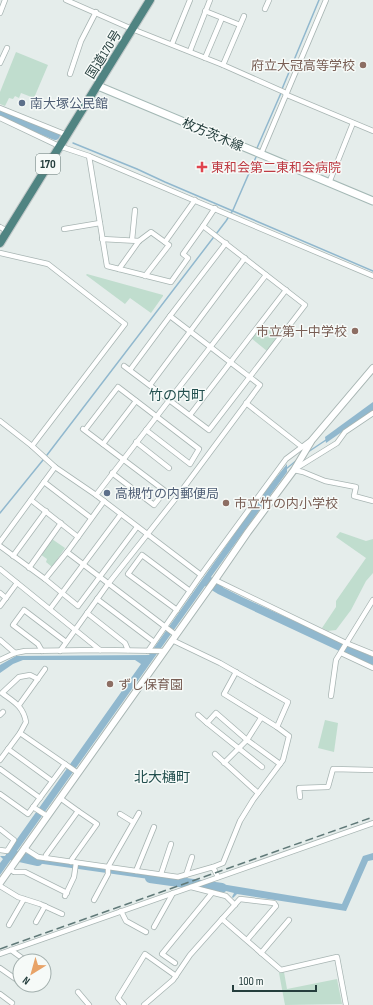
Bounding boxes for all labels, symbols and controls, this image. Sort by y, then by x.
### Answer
street label: 国道170号 [83,27,125,82]
place label: 府立大冠高等学校 [251,58,355,74]
marker: 府立大冠高等学校 [358,60,368,70]
place label: 南大塚公民館 [30,96,108,112]
marker: 南大塚公民館 [17,98,27,108]
street label: 枚方茨木線 [180,115,246,155]
road number: 170 [36,154,60,174]
place label: 東和会第二東和会病院 [211,160,341,176]
marker: 東和会第二東和会病院 [196,161,208,173]
place label: 市立第十中学校 [256,324,347,340]
marker: 市立第十中学校 [350,326,360,336]
district label: 竹の内町 [149,387,205,404]
place label: 高槻竹の内郵便局 [115,486,219,502]
marker: 高槻竹の内郵便局 [102,488,112,498]
place label: 市立竹の内小学校 [234,496,338,512]
marker: 市立竹の内小学校 [221,498,231,508]
place label: ずし保育園 [118,677,183,693]
marker: ずし保育園 [105,679,115,689]
district label: 北大樋町 [134,769,190,786]
north arrow [12,953,52,993]
scale bar [233,967,316,993]
text: N [20,974,33,988]
text: 100 m [239,974,264,989]

